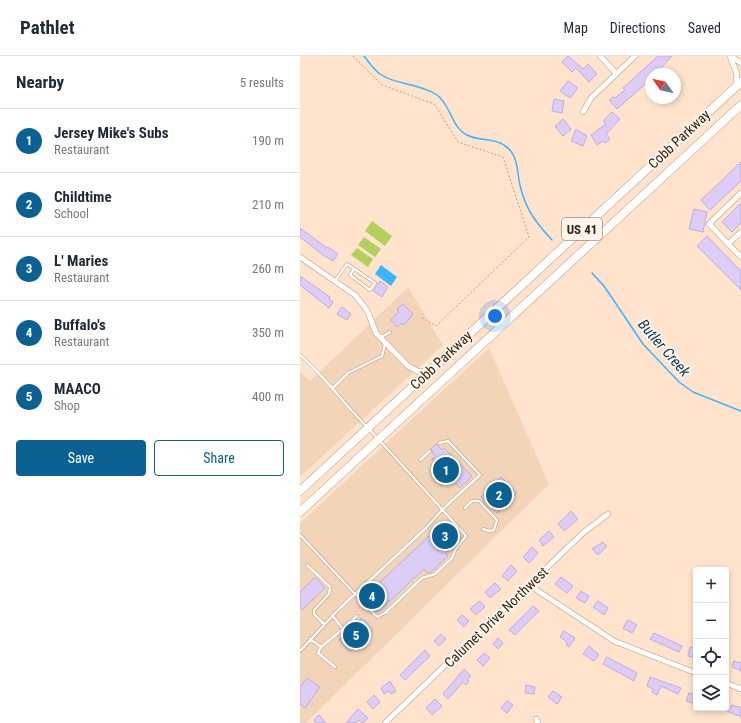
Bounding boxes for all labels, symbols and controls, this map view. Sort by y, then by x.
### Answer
text: Pathlet [20,16,75,39]
text: Map [564,20,588,36]
text: Directions [610,20,666,36]
text: Saved [688,20,721,36]
north arrow [645,68,681,104]
text: Nearby [16,72,64,92]
text: 5 results [240,75,284,90]
street label: Cobb Parkway [645,106,713,172]
text: Jersey Mike's Subs [54,124,169,142]
text: 1 [26,133,32,148]
text: 190 m [252,133,284,148]
text: Restaurant [54,142,109,157]
text: Childtime [54,188,112,206]
text: 2 [26,197,32,212]
text: 210 m [252,197,284,212]
text: School [54,206,89,221]
road number: US 41 [562,218,602,240]
text: L' Maries [54,252,108,270]
text: 3 [26,261,32,276]
text: 260 m [252,261,284,276]
text: Restaurant [54,270,109,285]
your location [485,306,505,326]
text: Buffalo's [54,316,106,334]
water label: Butler Creek [634,316,694,381]
text: 4 [26,325,32,340]
text: 350 m [252,325,284,340]
street label: Cobb Parkway [407,327,475,393]
text: Restaurant [54,334,109,349]
text: MAACO [54,380,101,398]
text: 5 [26,389,32,404]
text: 400 m [252,389,284,404]
text: Shop [54,398,80,413]
button: Save [16,440,146,476]
button: Share [154,440,284,476]
pin: 1 [433,455,459,485]
pin: 2 [486,480,512,510]
pin: 3 [432,521,458,551]
street label: Calumet Drive Northwest [441,563,551,671]
map controls [693,567,729,711]
button: + [693,567,729,603]
pin: 4 [359,581,385,611]
button: − [693,603,729,639]
pin: 5 [343,620,369,650]
button: locate [693,639,729,675]
button: layers [693,675,729,711]

